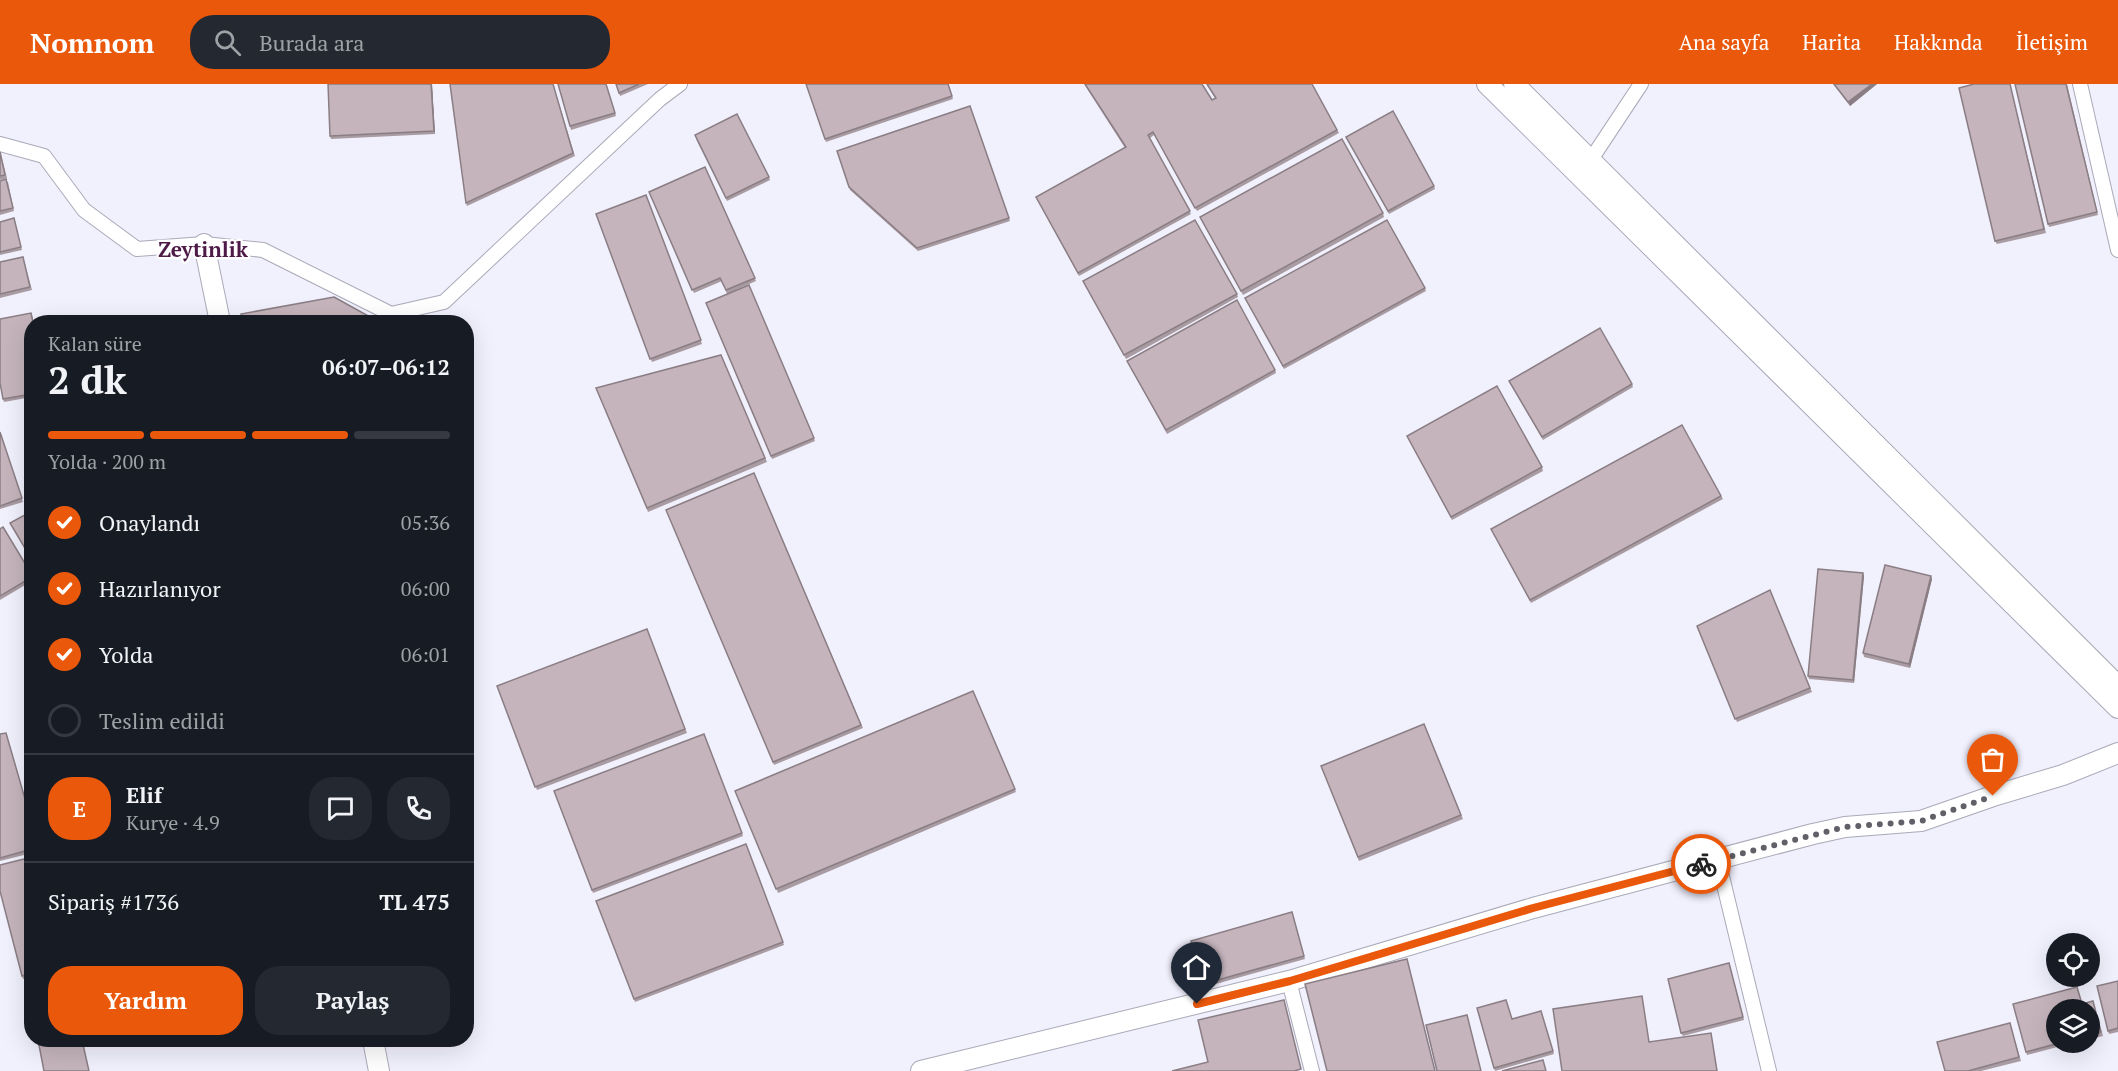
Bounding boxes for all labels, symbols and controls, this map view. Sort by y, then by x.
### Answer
search box [190,15,610,69]
text: Nomnom [30,24,154,61]
icon: search [211,26,244,59]
text: Burada ara [259,28,364,57]
text: Ana sayfa [1679,28,1769,56]
text: Harita [1802,28,1861,56]
text: Hakkında [1894,28,1983,56]
text: İletişim [2016,28,2088,56]
district label: Zeytinlik [158,235,249,263]
text: Kalan süre [48,330,142,357]
text: 06:07–06:12 [322,352,450,381]
text: 2 dk [48,353,127,405]
text: Yolda · 200 m [48,448,166,475]
icon: check [48,506,81,539]
text: Onaylandı [99,508,200,537]
text: 05:36 [401,509,450,536]
icon: check [48,572,81,605]
text: Hazırlanıyor [99,574,221,603]
text: 06:00 [401,575,450,602]
icon: check [48,638,81,671]
text: Yolda [99,640,153,669]
text: 06:01 [401,641,450,668]
text: Teslim edildi [99,706,225,735]
pin [1967,734,2018,796]
icon: bag [1976,743,2009,776]
button: chat [309,777,372,840]
button: phone [387,777,450,840]
text: Elif [126,780,162,809]
text: E [73,794,86,823]
text: Kurye · 4.9 [126,809,220,836]
courier [1671,834,1731,894]
icon: bike [1685,848,1718,881]
text: Sipariş #1736 [48,887,179,916]
text: TL 475 [379,887,450,916]
map controls [2046,933,2100,1053]
button: locate [2046,933,2100,987]
pin [1171,942,1222,1004]
icon: home [1180,951,1213,984]
button: Yardım [48,966,243,1035]
button: Paylaş [255,966,450,1035]
button: layers [2046,999,2100,1053]

